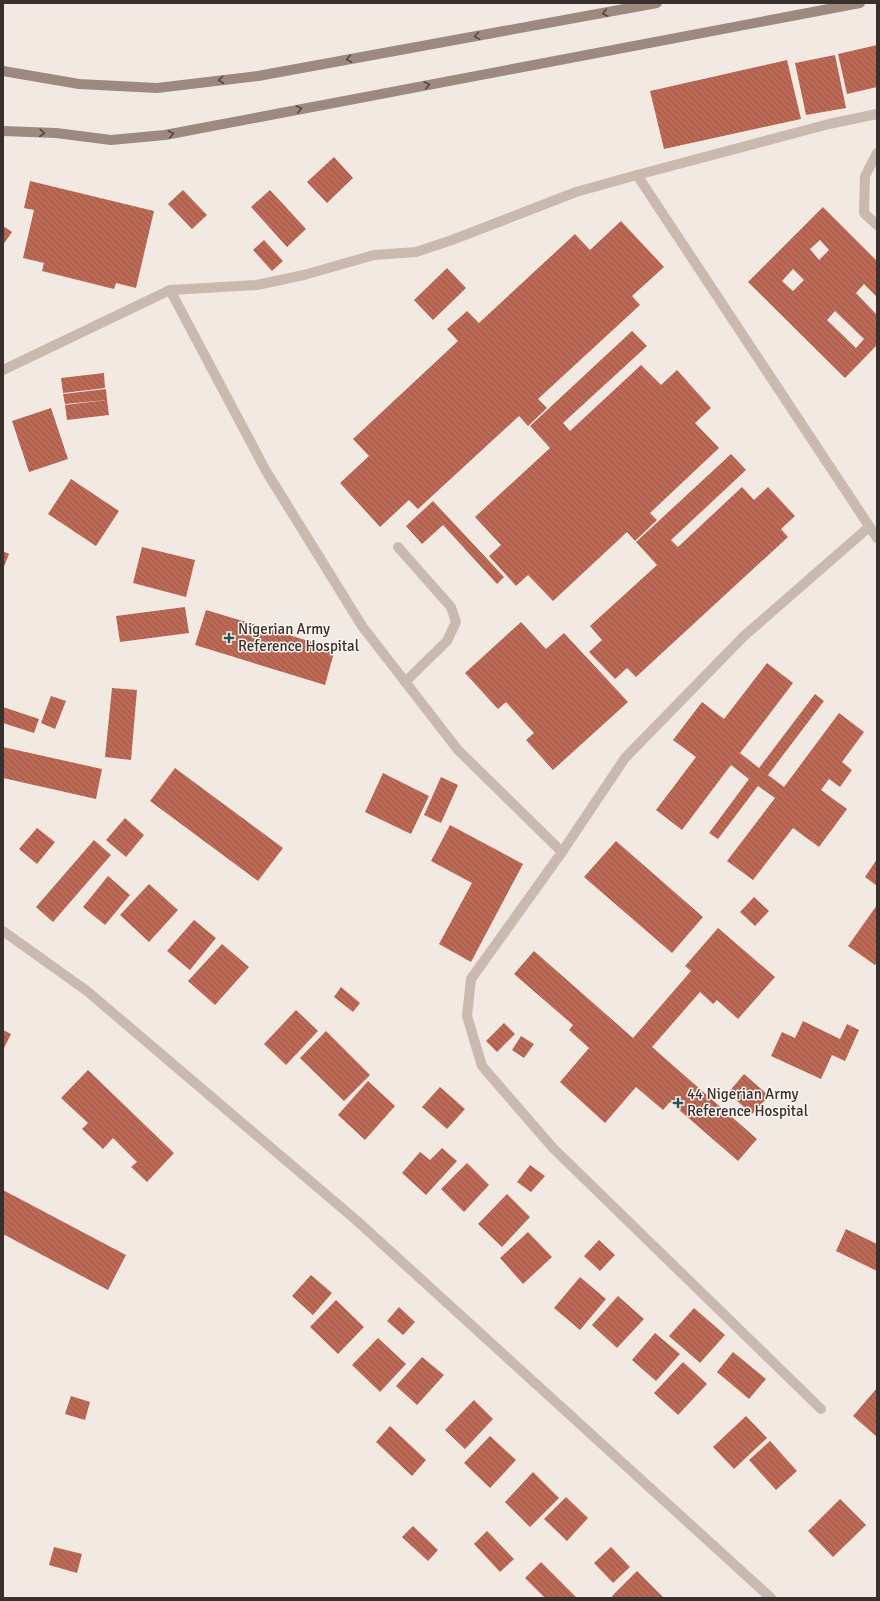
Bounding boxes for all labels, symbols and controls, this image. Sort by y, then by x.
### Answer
one-way arrow [602,8,608,16]
one-way arrow [474,31,480,40]
one-way arrow [346,55,352,63]
one-way arrow [218,75,224,84]
one-way arrow [424,81,430,90]
one-way arrow [296,106,302,114]
one-way arrow [39,128,45,137]
one-way arrow [168,130,174,138]
place label: Nigerian Army Reference Hospital [238,620,359,655]
marker: Nigerian Army Reference Hospital [223,632,235,644]
place label: 44 Nigerian Army Reference Hospital [687,1085,808,1120]
marker: 44 Nigerian Army Reference Hospital [672,1097,684,1109]

